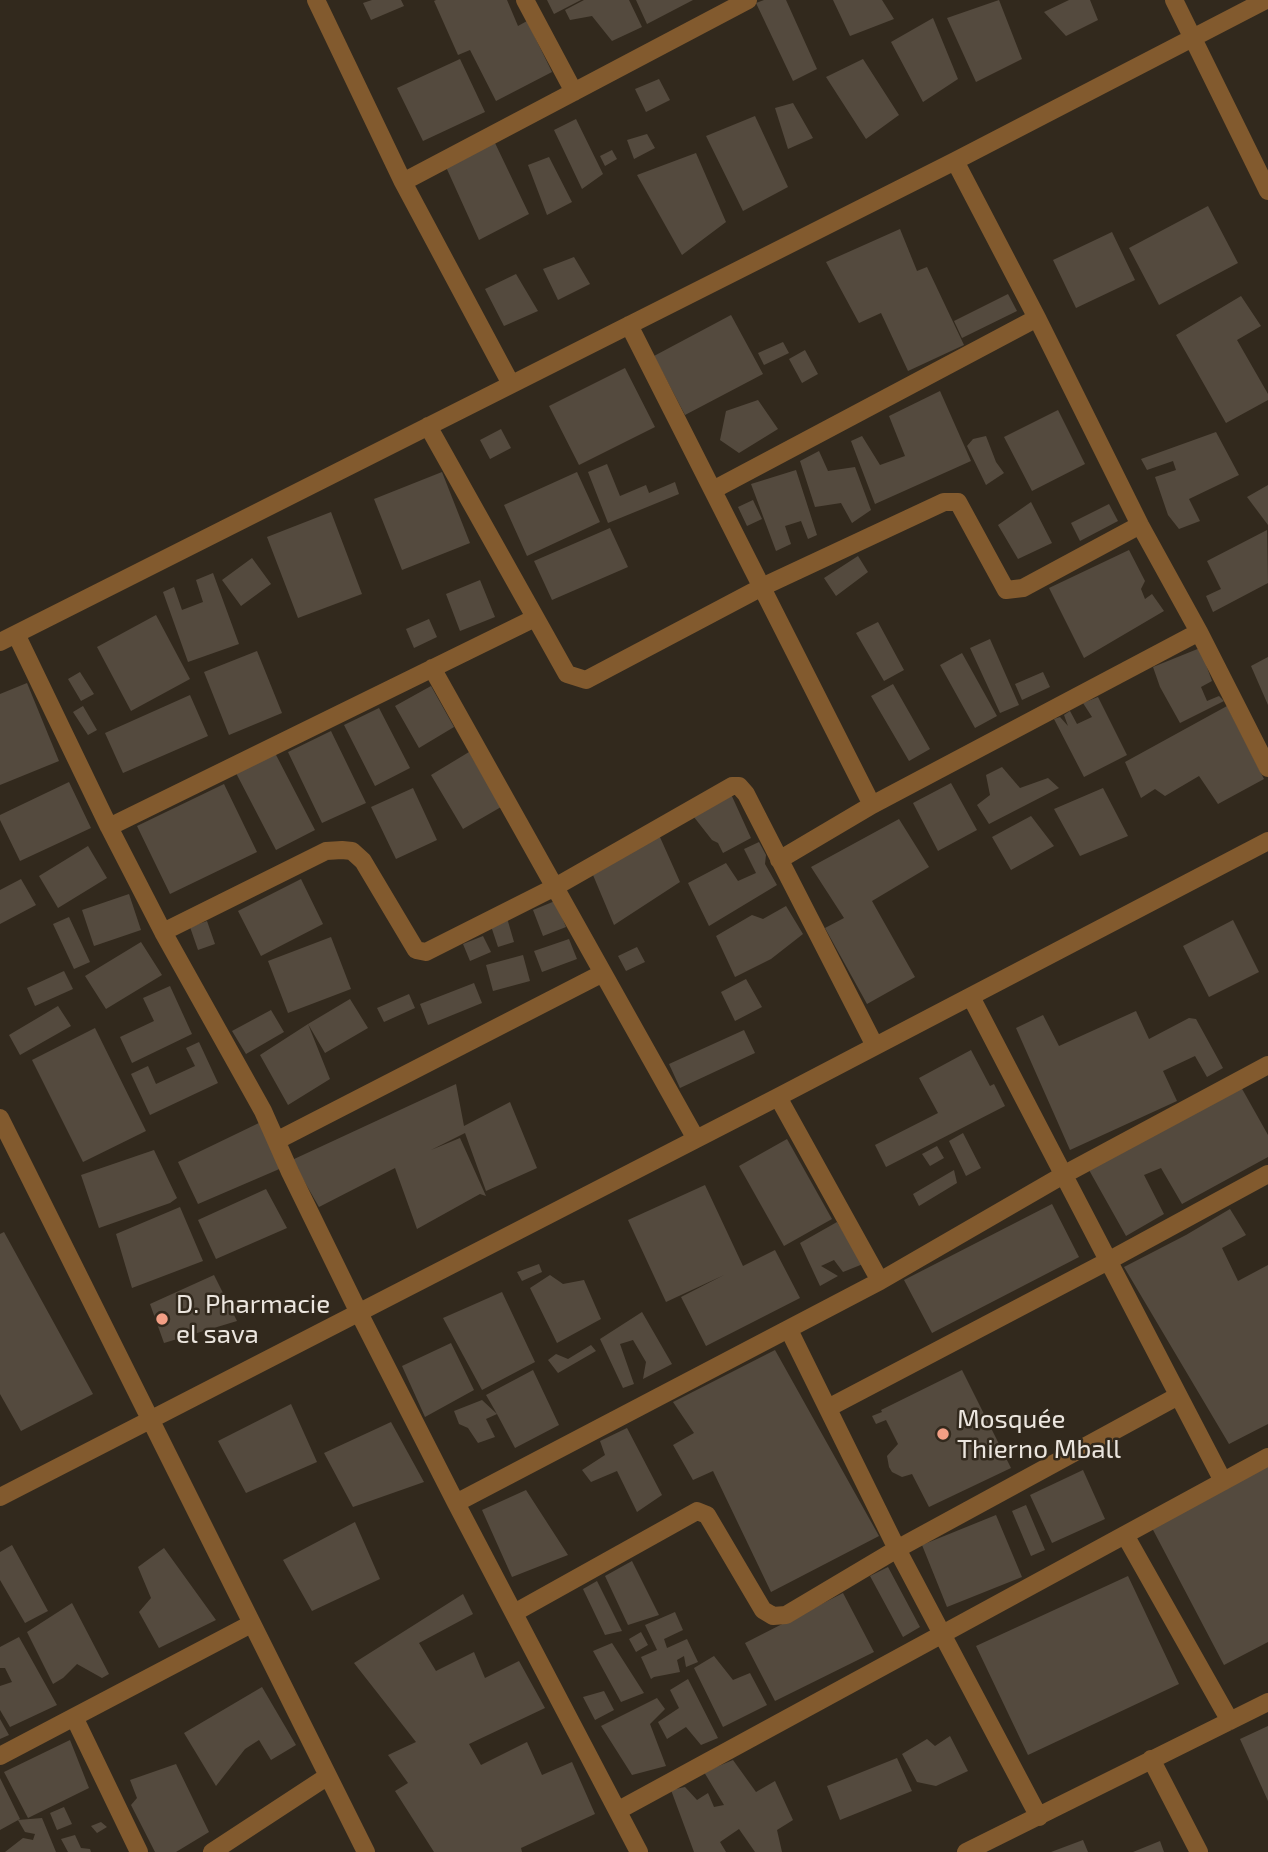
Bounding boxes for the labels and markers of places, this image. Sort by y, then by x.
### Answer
place label: D. Pharmacie el sava [176,1288,330,1350]
marker: D. Pharmacie el sava [154,1311,170,1327]
place label: Mosquée Thierno Mball [957,1403,1121,1464]
marker: Mosquée Thierno Mball [935,1426,951,1442]

